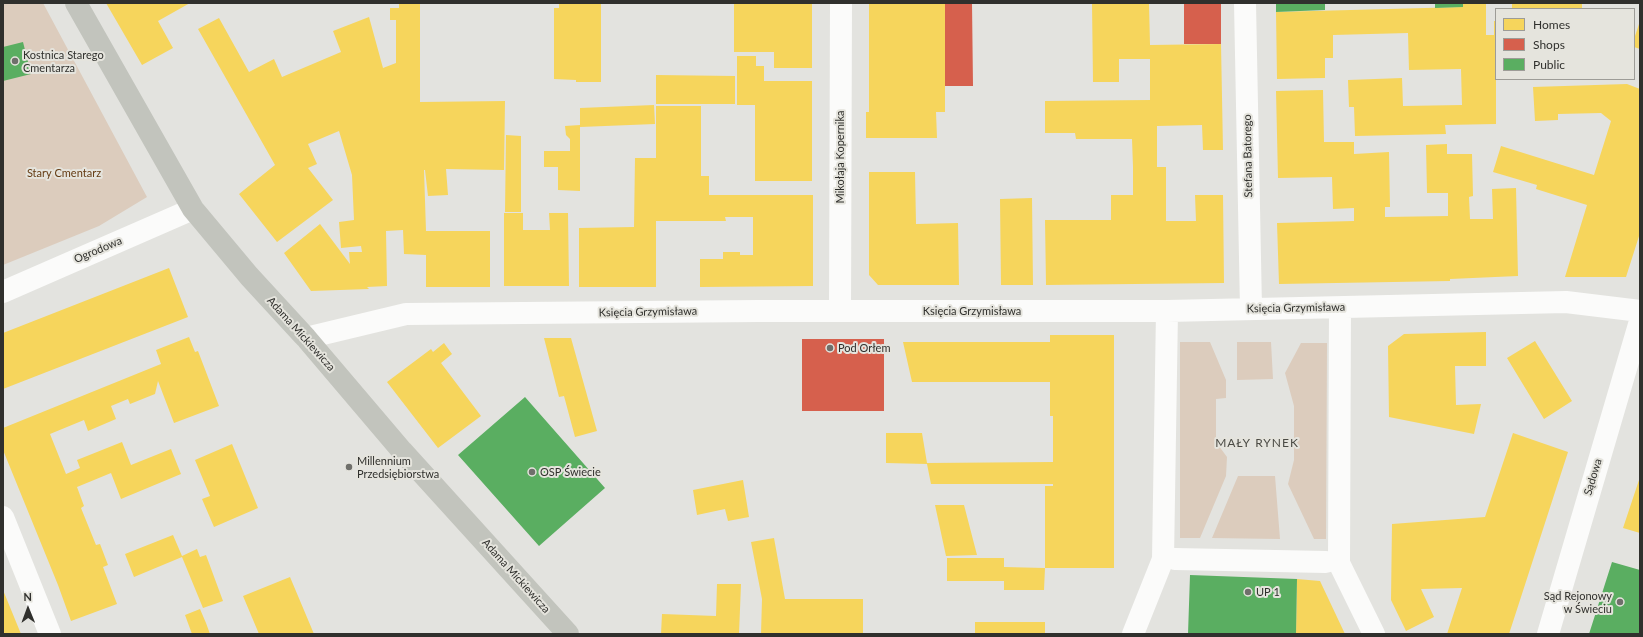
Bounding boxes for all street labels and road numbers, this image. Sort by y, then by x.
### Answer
street label: Mikołaja Kopernika [833,111,847,203]
street label: Stefana Batorego [1241,114,1255,198]
street label: Ogrodowa [72,234,124,266]
street label: Adama Mickiewicza [264,294,338,374]
street label: Księcia Grzymisława [1247,301,1345,315]
street label: Księcia Grzymisława [923,304,1021,318]
street label: Księcia Grzymisława [599,305,697,319]
street label: Sądowa [1581,457,1605,497]
street label: Adama Mickiewicza [479,536,553,616]

